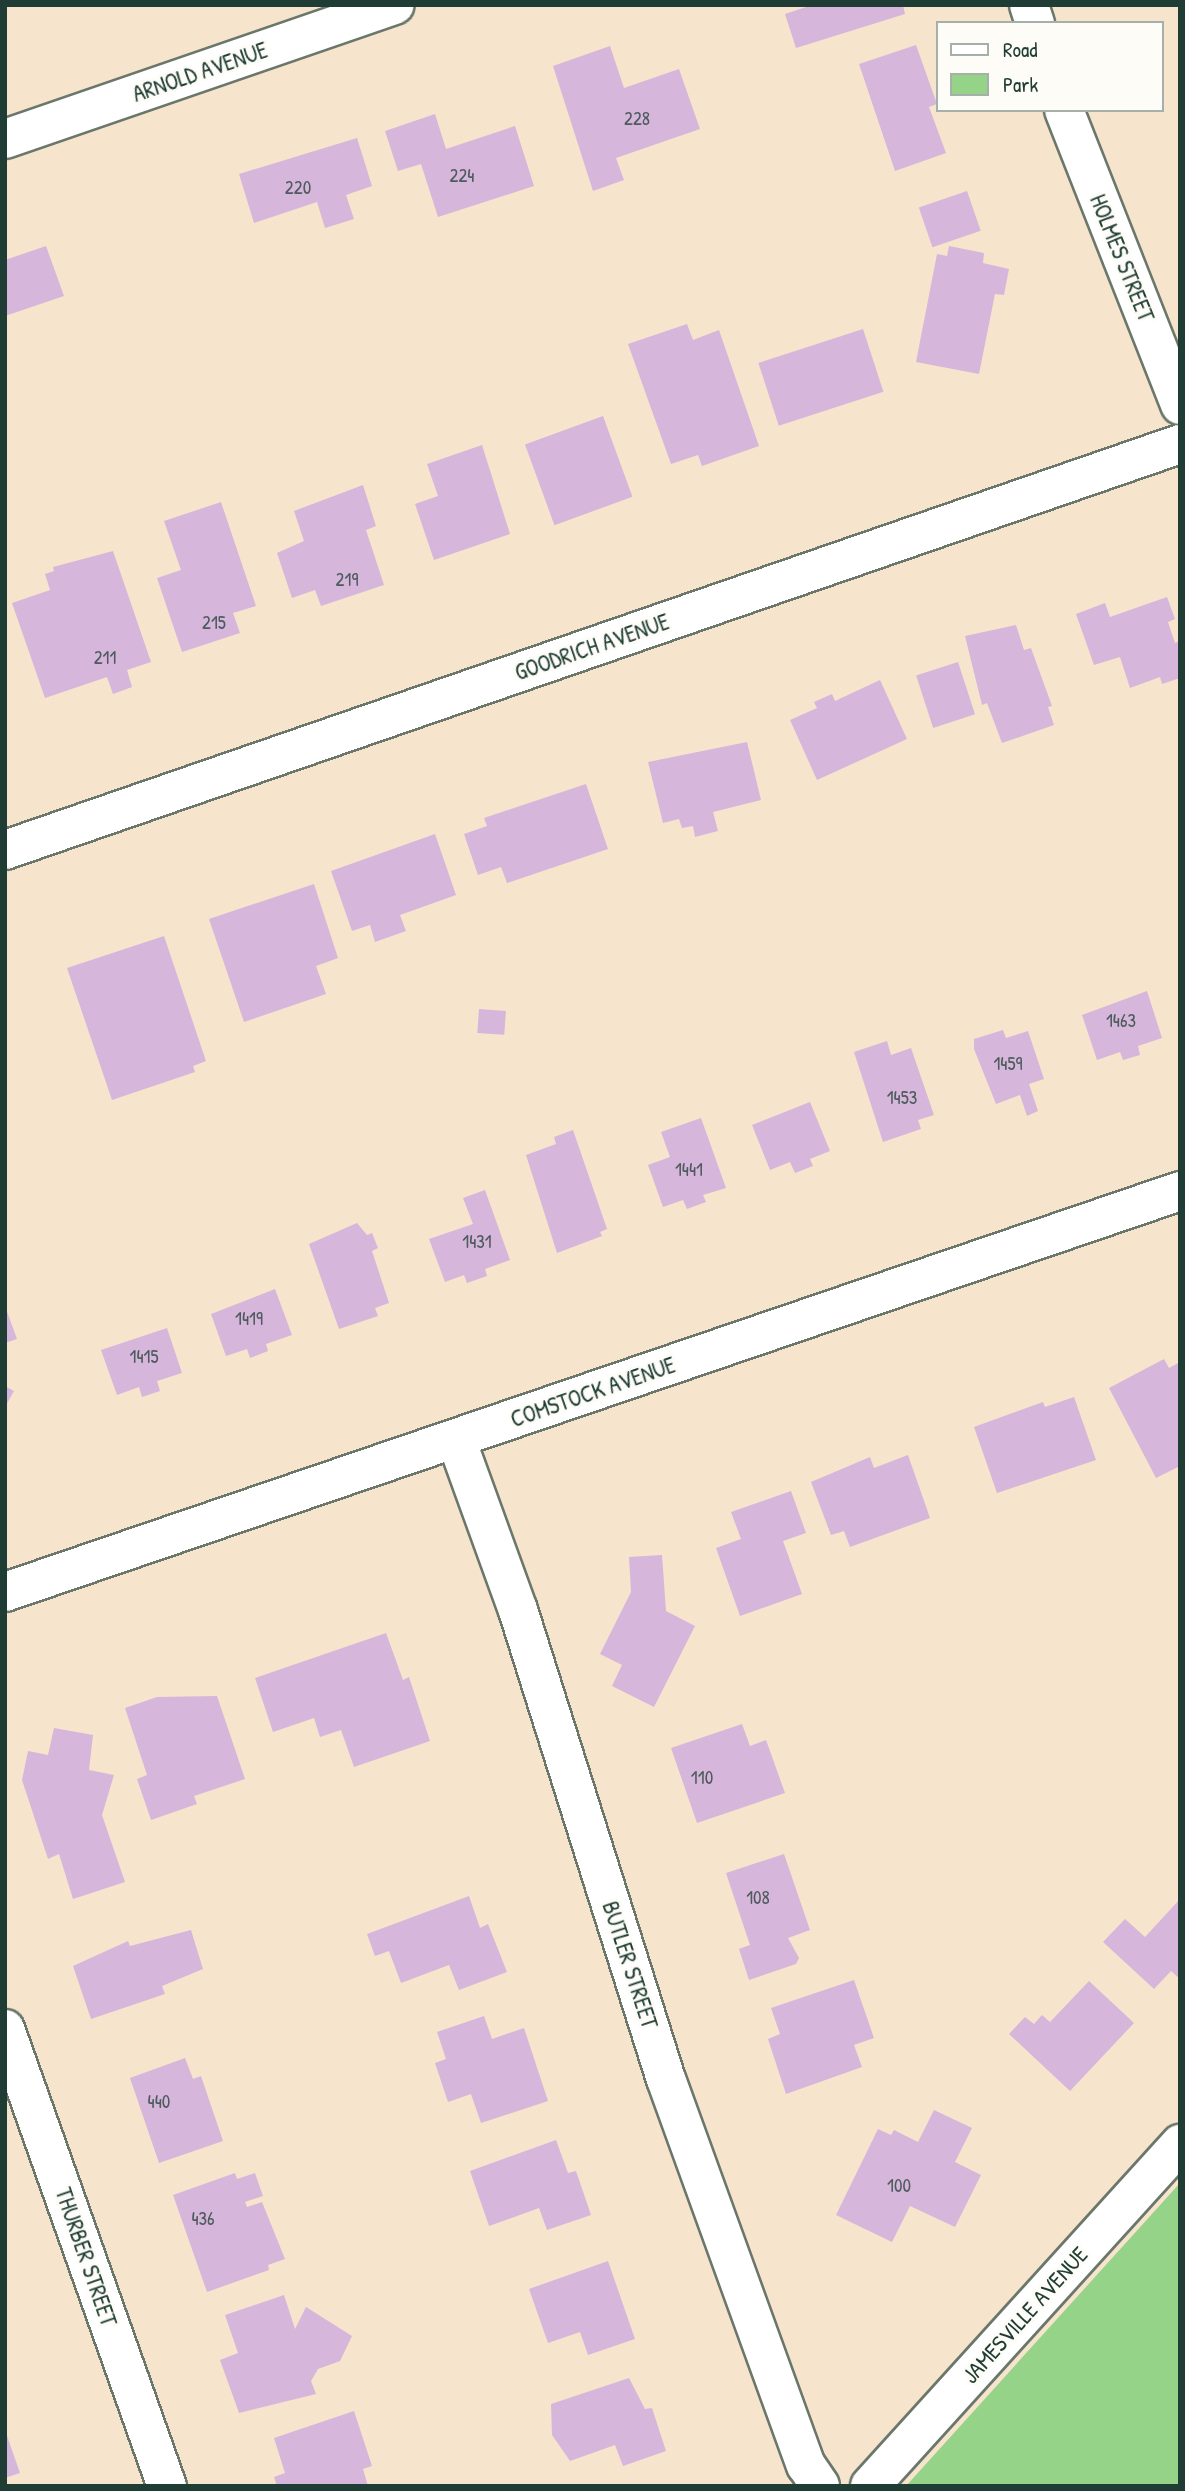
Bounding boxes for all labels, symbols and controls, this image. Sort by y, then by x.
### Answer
legend [936,21,1164,112]
text: Road [1003,35,1037,64]
street label: ARNOLD AVENUE [129,36,271,108]
text: Park [1003,70,1038,99]
house number: 228 [624,108,650,130]
house number: 224 [450,165,474,187]
house number: 220 [285,177,311,199]
street label: HOLMES STREET [1084,190,1160,326]
house number: 219 [336,569,358,591]
street label: GOODRICH AVENUE [511,608,673,686]
house number: 215 [202,612,226,634]
house number: 211 [94,647,116,669]
house number: 1463 [1106,1010,1136,1032]
house number: 1459 [993,1053,1023,1075]
house number: 1453 [887,1087,917,1109]
house number: 1441 [675,1159,703,1181]
house number: 1431 [462,1231,492,1253]
house number: 1419 [235,1308,263,1330]
house number: 1415 [130,1346,158,1368]
street label: COMSTOCK AVENUE [507,1351,679,1433]
house number: 110 [691,1767,713,1789]
house number: 108 [746,1887,770,1909]
street label: BUTLER STREET [596,1898,664,2032]
house number: 440 [148,2091,170,2113]
house number: 100 [887,2175,911,2197]
street label: THURBER STREET [49,2184,123,2330]
house number: 436 [191,2208,215,2230]
street label: JAMESVILLE AVENUE [956,2241,1094,2389]

